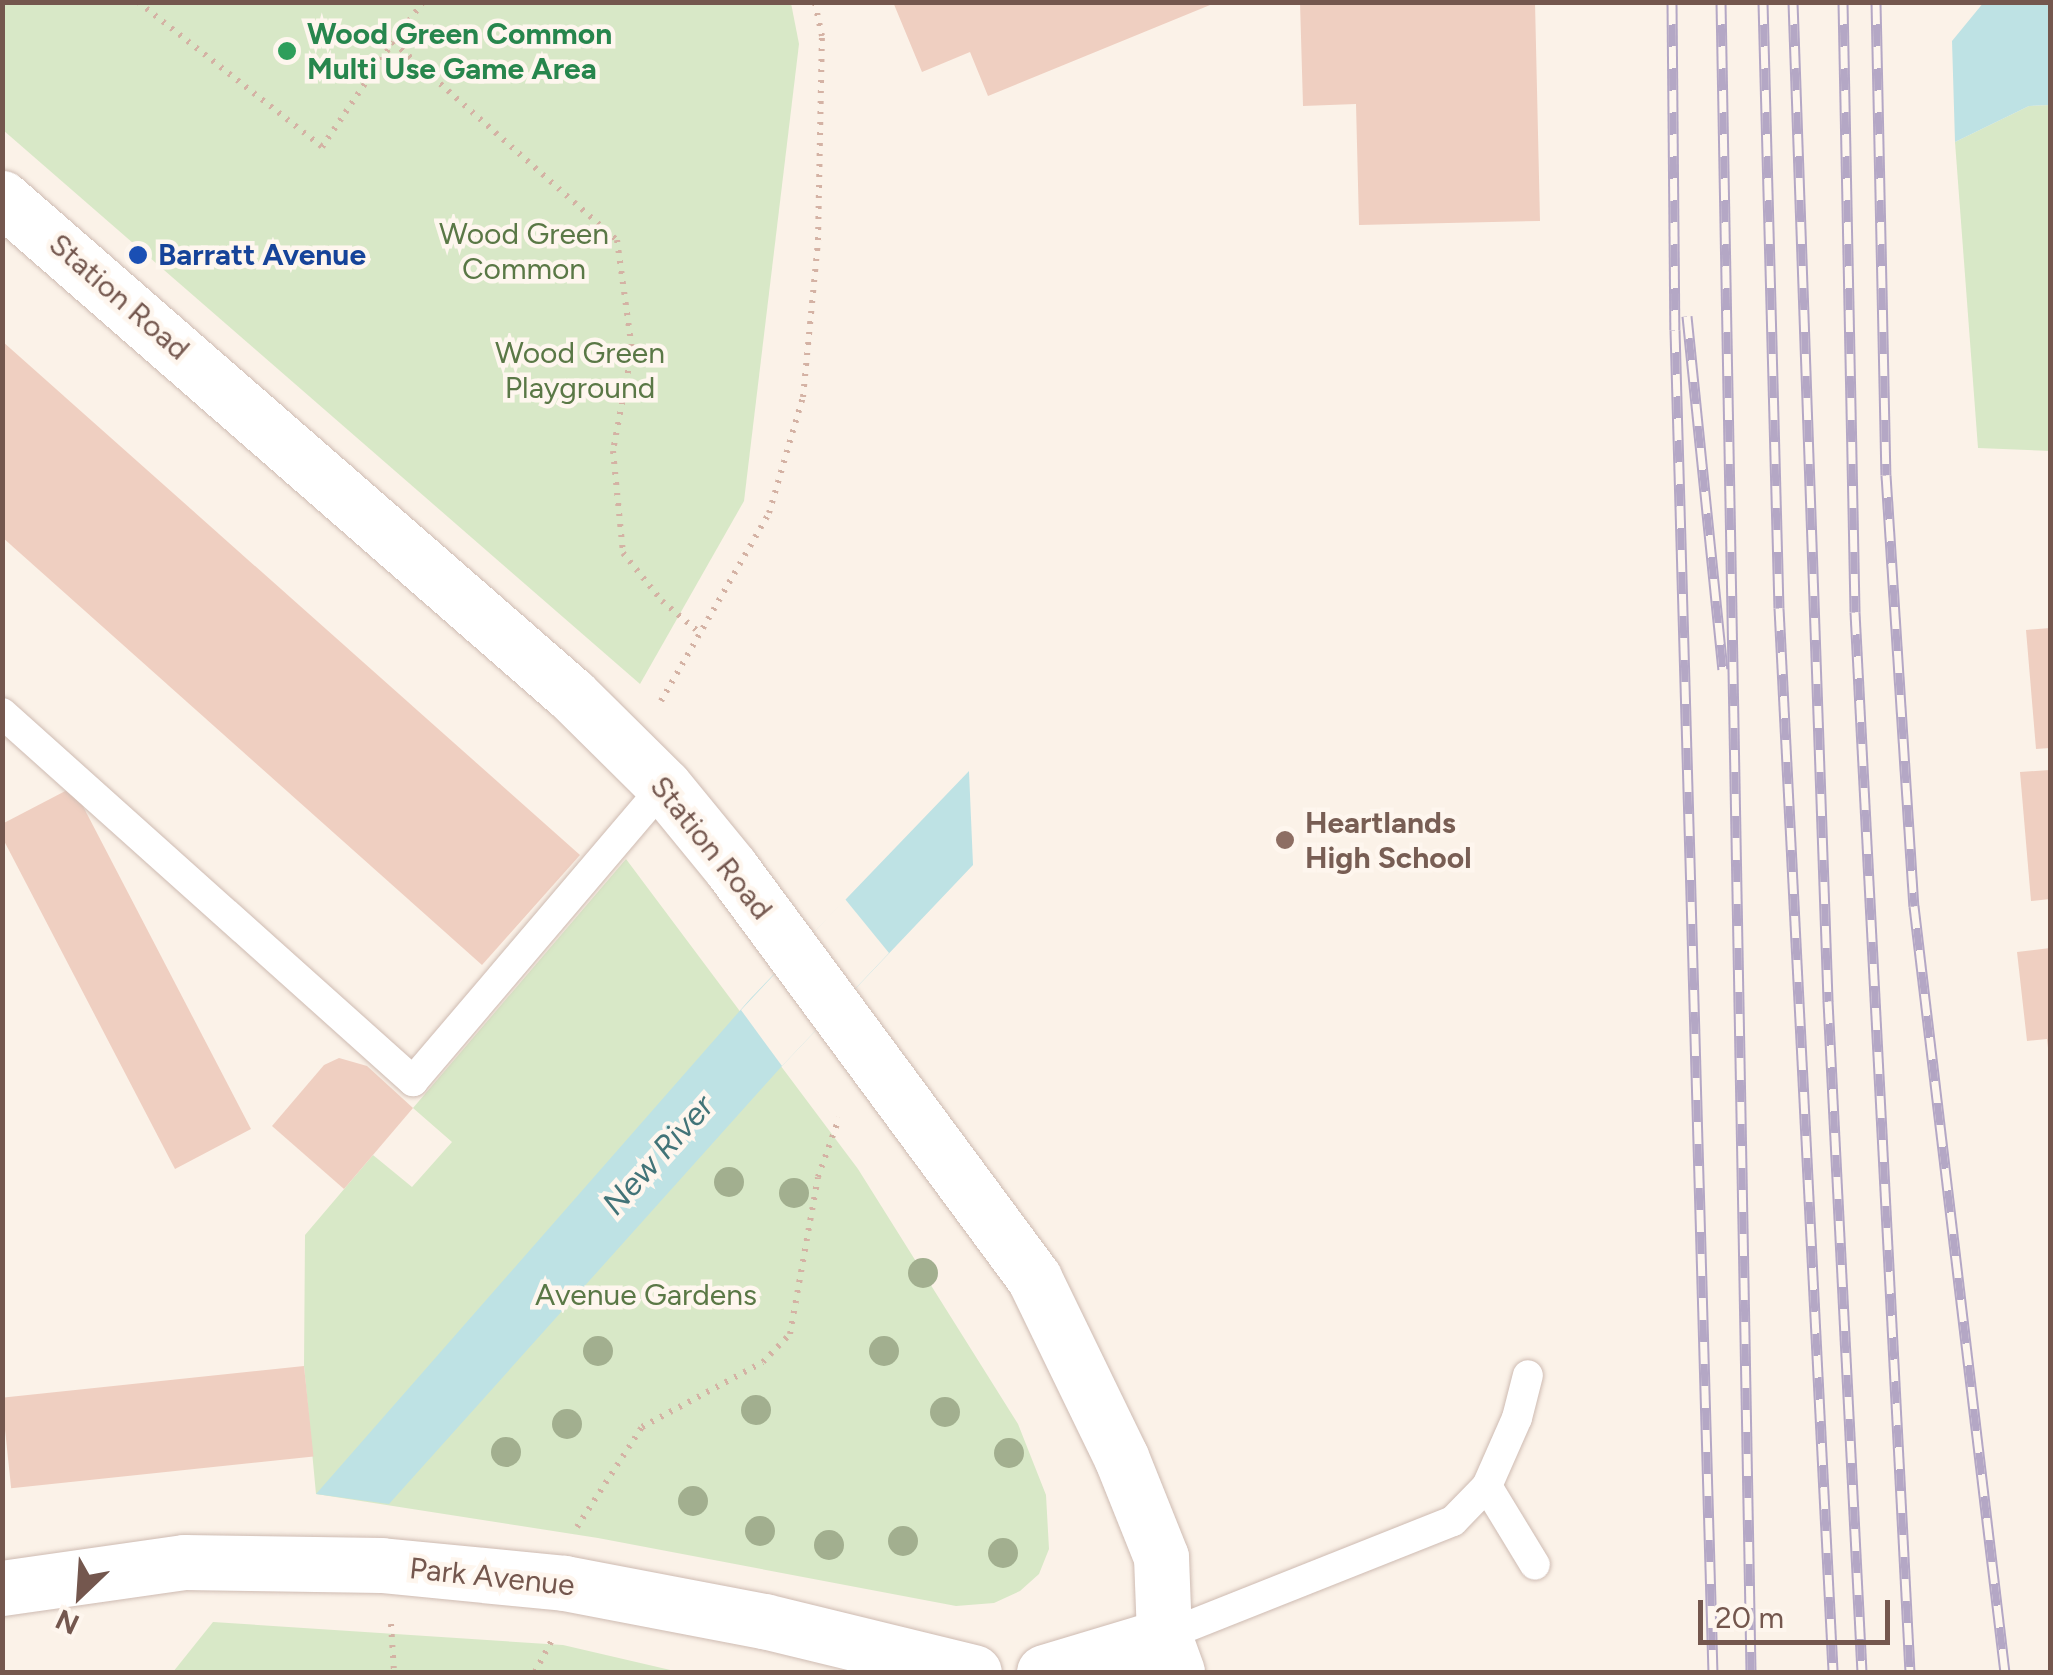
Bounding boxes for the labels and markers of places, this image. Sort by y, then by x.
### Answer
place label: Wood Green Common Multi Use Game Area [307,16,612,86]
marker: Wood Green Common Multi Use Game Area [276,40,298,62]
place label: Barratt Avenue [158,237,366,273]
marker: Barratt Avenue [127,244,149,266]
place label: Heartlands High School [1305,805,1472,876]
marker: Heartlands High School [1274,829,1296,851]

